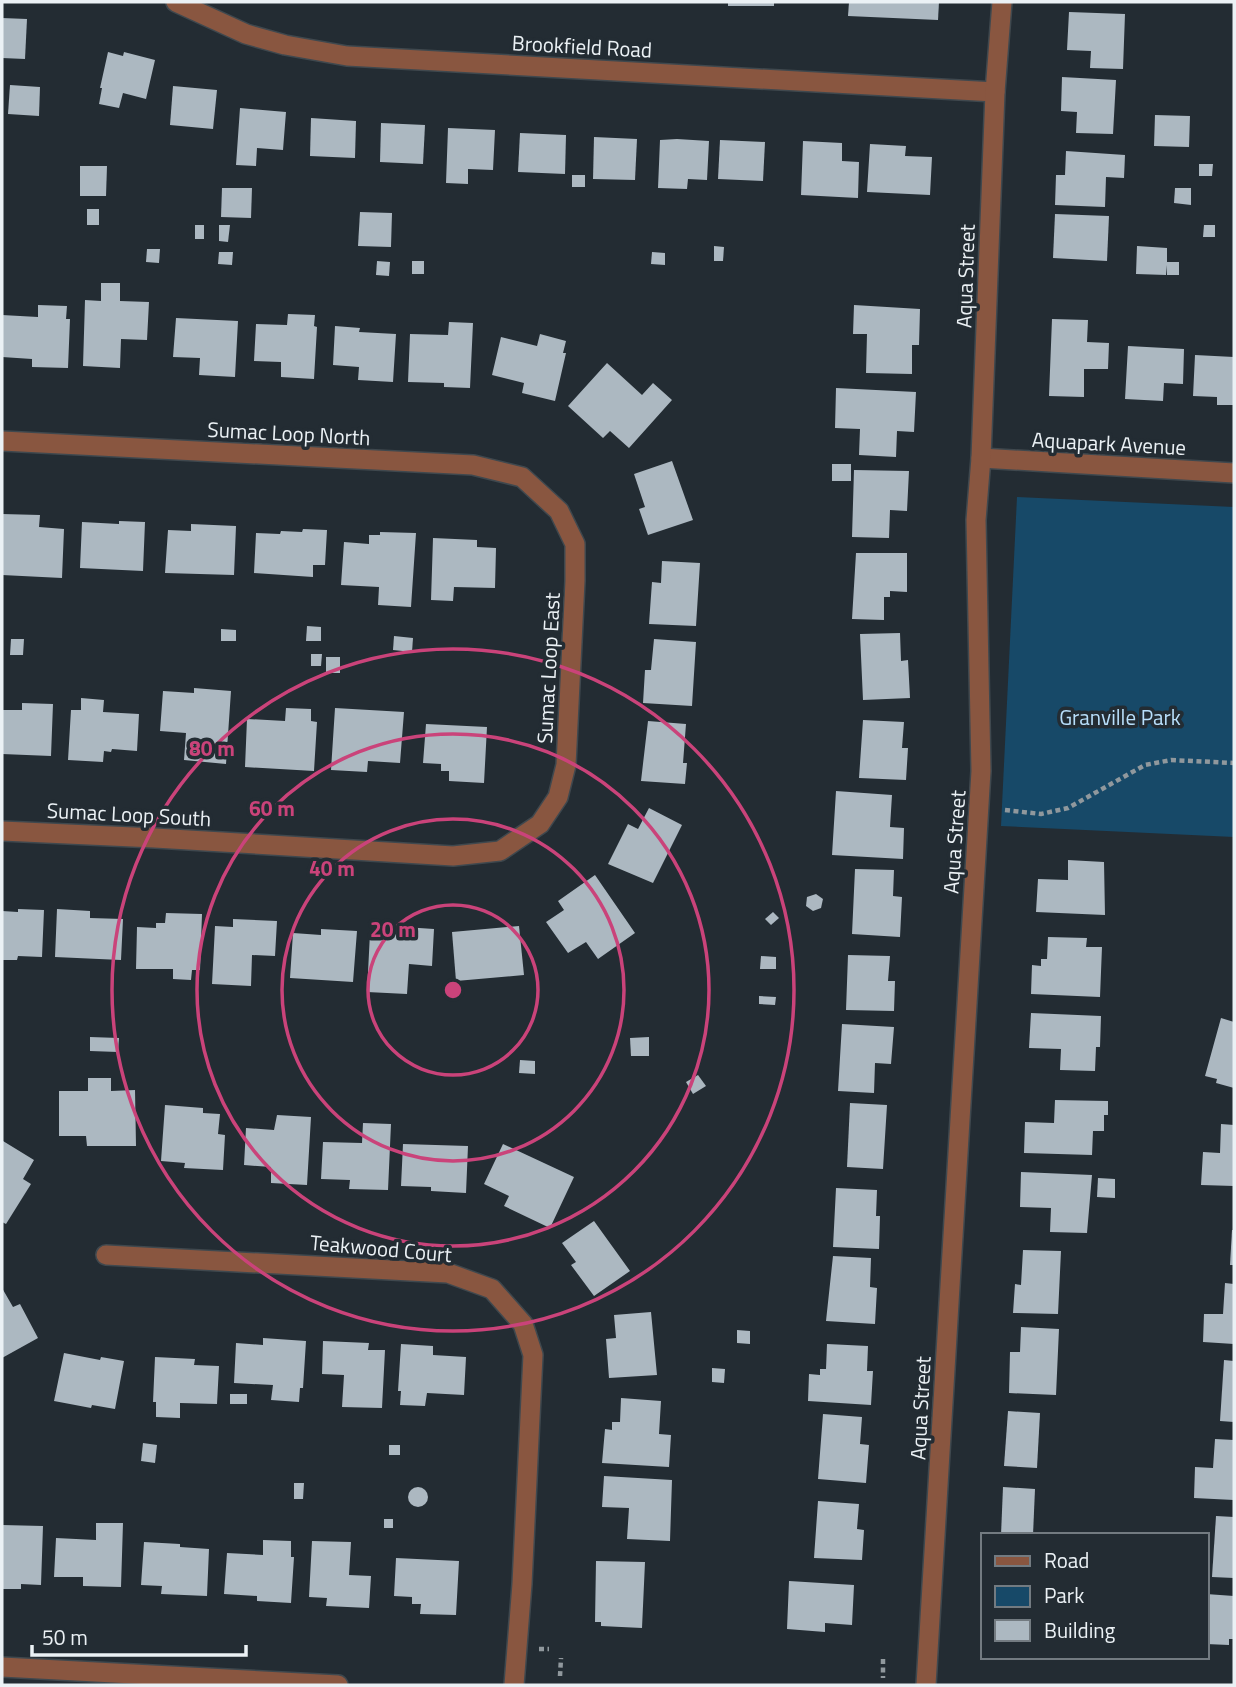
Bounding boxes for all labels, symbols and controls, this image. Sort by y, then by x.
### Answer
street label: Brookfield Road [511,26,653,66]
street label: Aqua Street [947,223,983,328]
street label: Sumac Loop North [207,413,371,453]
street label: Aquapark Avenue [1031,423,1187,463]
street label: Sumac Loop East [528,591,568,744]
park label: Granville Park [1059,701,1181,733]
text: 80 m [189,732,235,764]
street label: Aqua Street [934,788,974,895]
text: 60 m [249,792,295,824]
street label: Sumac Loop South [46,794,212,834]
text: 40 m [309,852,355,884]
text: 20 m [370,913,416,945]
centre of rings [441,978,465,1002]
street label: Teakwood Court [309,1226,454,1270]
street label: Aqua Street [901,1355,939,1461]
legend [981,1533,1208,1659]
text: Road [1044,1544,1089,1576]
text: Park [1044,1579,1084,1611]
scale bar [32,1614,245,1658]
text: Building [1044,1614,1116,1646]
text: 50 m [42,1621,88,1653]

